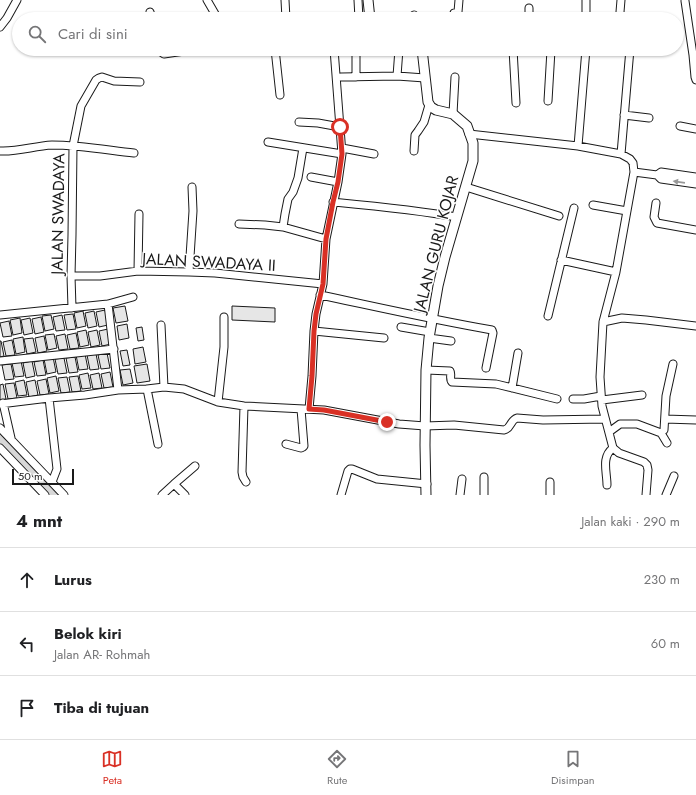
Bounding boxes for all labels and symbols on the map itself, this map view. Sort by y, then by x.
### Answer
route start [331,118,349,136]
street label: JALAN SWADAYA [45,153,71,277]
street label: JALAN GURU KOJAR [407,173,464,317]
one-way arrow [673,179,685,185]
street label: JALAN SWADAYA II [140,247,276,277]
route end [378,413,396,431]
scale bar [12,467,74,486]

